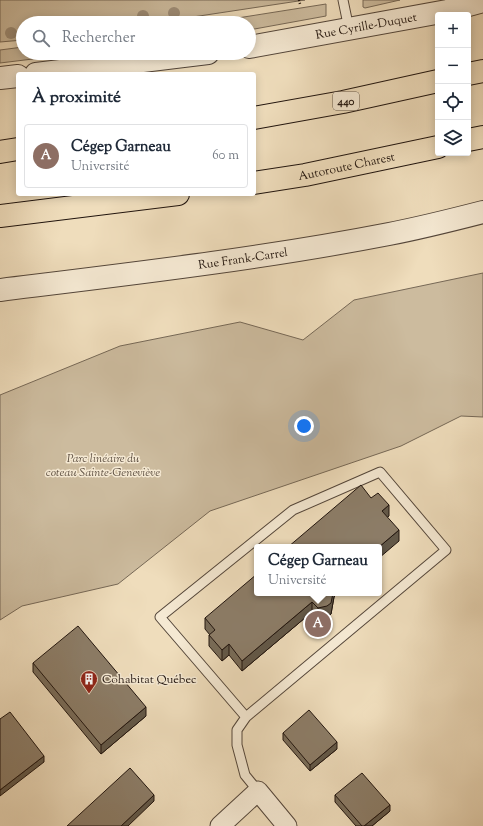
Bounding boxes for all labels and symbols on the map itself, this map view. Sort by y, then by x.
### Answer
street label: Rue Cyrille-Duquet [314,9,418,45]
road number: 440 [333,92,359,110]
street label: Autoroute Charest [297,148,397,186]
street label: Rue Frank-Carrel [197,244,290,275]
your location [294,416,314,436]
park label: Parc linéaire du coteau Sainte-Geneviève [46,450,160,482]
pin: A [305,609,331,639]
building icon: Cohabitat Québec [79,669,99,694]
place label: Cohabitat Québec [102,671,197,689]

